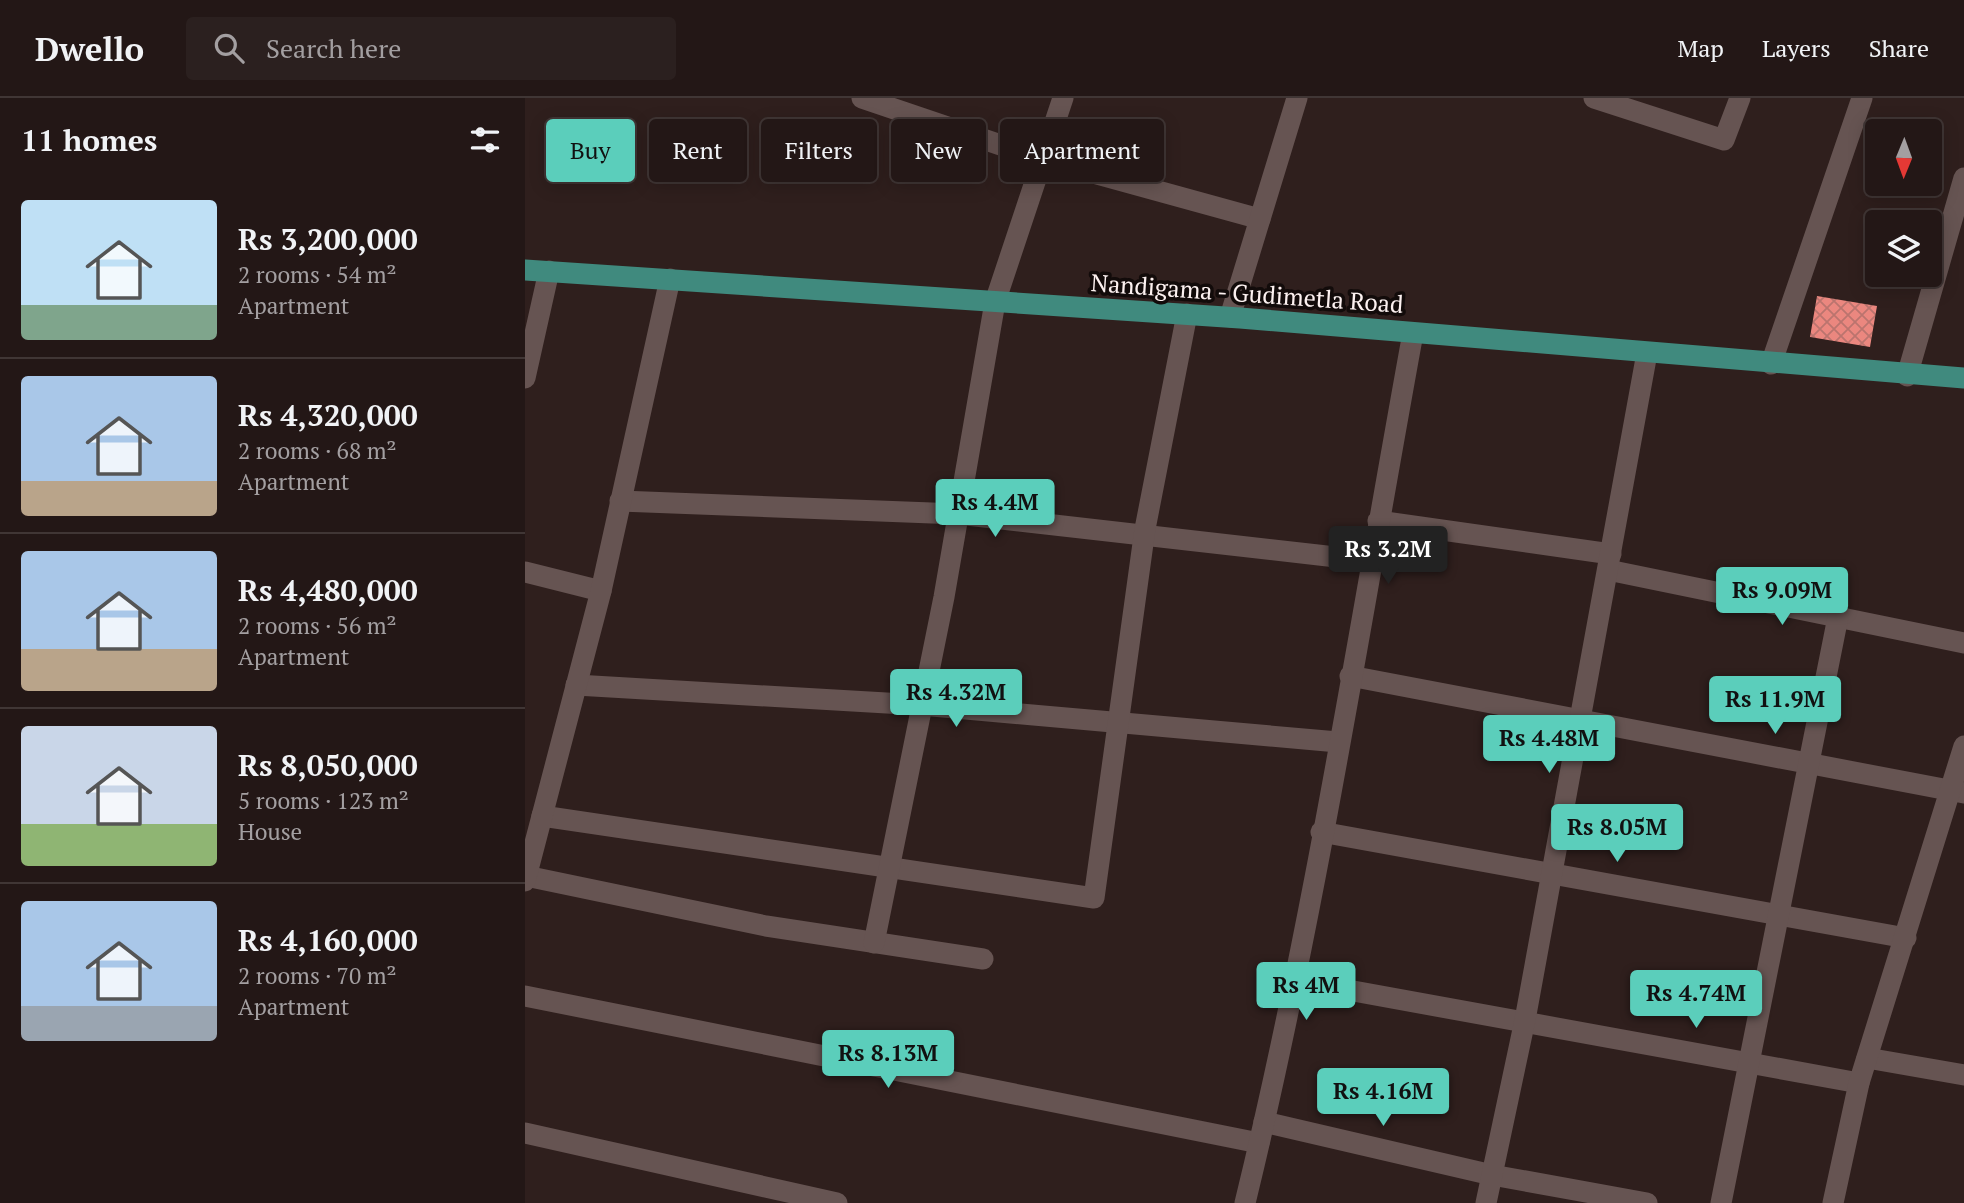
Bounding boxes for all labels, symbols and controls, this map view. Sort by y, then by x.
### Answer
search box [186,17,676,80]
text: Dwello [35,27,144,70]
icon: search [210,29,248,67]
text: Search here [266,31,401,65]
text: Map [1677,32,1724,64]
text: Layers [1762,32,1831,64]
text: Share [1869,32,1929,64]
chip: Buy [546,119,635,182]
chip: Rent [649,119,747,182]
chip: Filters [761,119,877,182]
chip: New [891,119,986,182]
chip: Apartment [1000,119,1164,182]
north arrow [1865,119,1943,196]
map controls [1865,119,1942,287]
text: 11 homes [21,120,157,160]
icon: filters [466,121,504,159]
button: layers [1865,210,1942,287]
text: Rs 3,200,000 [238,219,418,259]
icon: home [77,228,161,312]
text: 2 rooms · 54 m² [238,259,397,290]
street label: Nandigama - Gudimetla Road [1090,266,1404,320]
text: Apartment [238,290,349,321]
text: Rs 4,320,000 [238,395,418,435]
icon: home [77,404,161,488]
text: 2 rooms · 68 m² [238,435,397,466]
text: Apartment [238,466,349,497]
pin: Rs 4.4M [930,480,1060,539]
text: Rs 4.4M [952,486,1038,517]
pin: Rs 3.2M [1323,526,1453,586]
text: Rs 3.2M [1345,533,1431,564]
pin: Rs 9.09M [1710,568,1854,627]
text: Rs 4,480,000 [238,570,418,610]
text: Rs 9.09M [1732,574,1832,605]
icon: home [77,579,161,663]
text: 2 rooms · 56 m² [238,610,397,641]
text: Apartment [238,641,349,672]
pin: Rs 4.32M [884,670,1028,729]
text: Rs 4.32M [906,676,1006,707]
pin: Rs 11.9M [1703,676,1847,736]
text: Rs 11.9M [1725,683,1825,714]
pin: Rs 4.48M [1477,716,1621,775]
text: Rs 4.48M [1499,722,1599,753]
text: Rs 8,050,000 [238,745,418,785]
icon: home [77,754,161,838]
text: 5 rooms · 123 m² [238,785,409,816]
pin: Rs 8.05M [1545,804,1689,864]
text: Rs 8.05M [1567,811,1667,842]
text: House [238,816,302,847]
text: Rs 4,160,000 [238,920,418,960]
icon: home [77,929,161,1013]
text: 2 rooms · 70 m² [238,960,397,991]
pin: Rs 4M [1257,962,1355,1022]
text: Rs 4M [1272,969,1340,1000]
pin: Rs 4.74M [1624,970,1768,1030]
text: Rs 4.74M [1646,977,1746,1008]
text: Apartment [238,991,349,1022]
pin: Rs 8.13M [816,1030,960,1090]
text: Rs 8.13M [838,1037,938,1068]
pin: Rs 4.16M [1311,1068,1455,1128]
text: Rs 4.16M [1333,1075,1433,1106]

